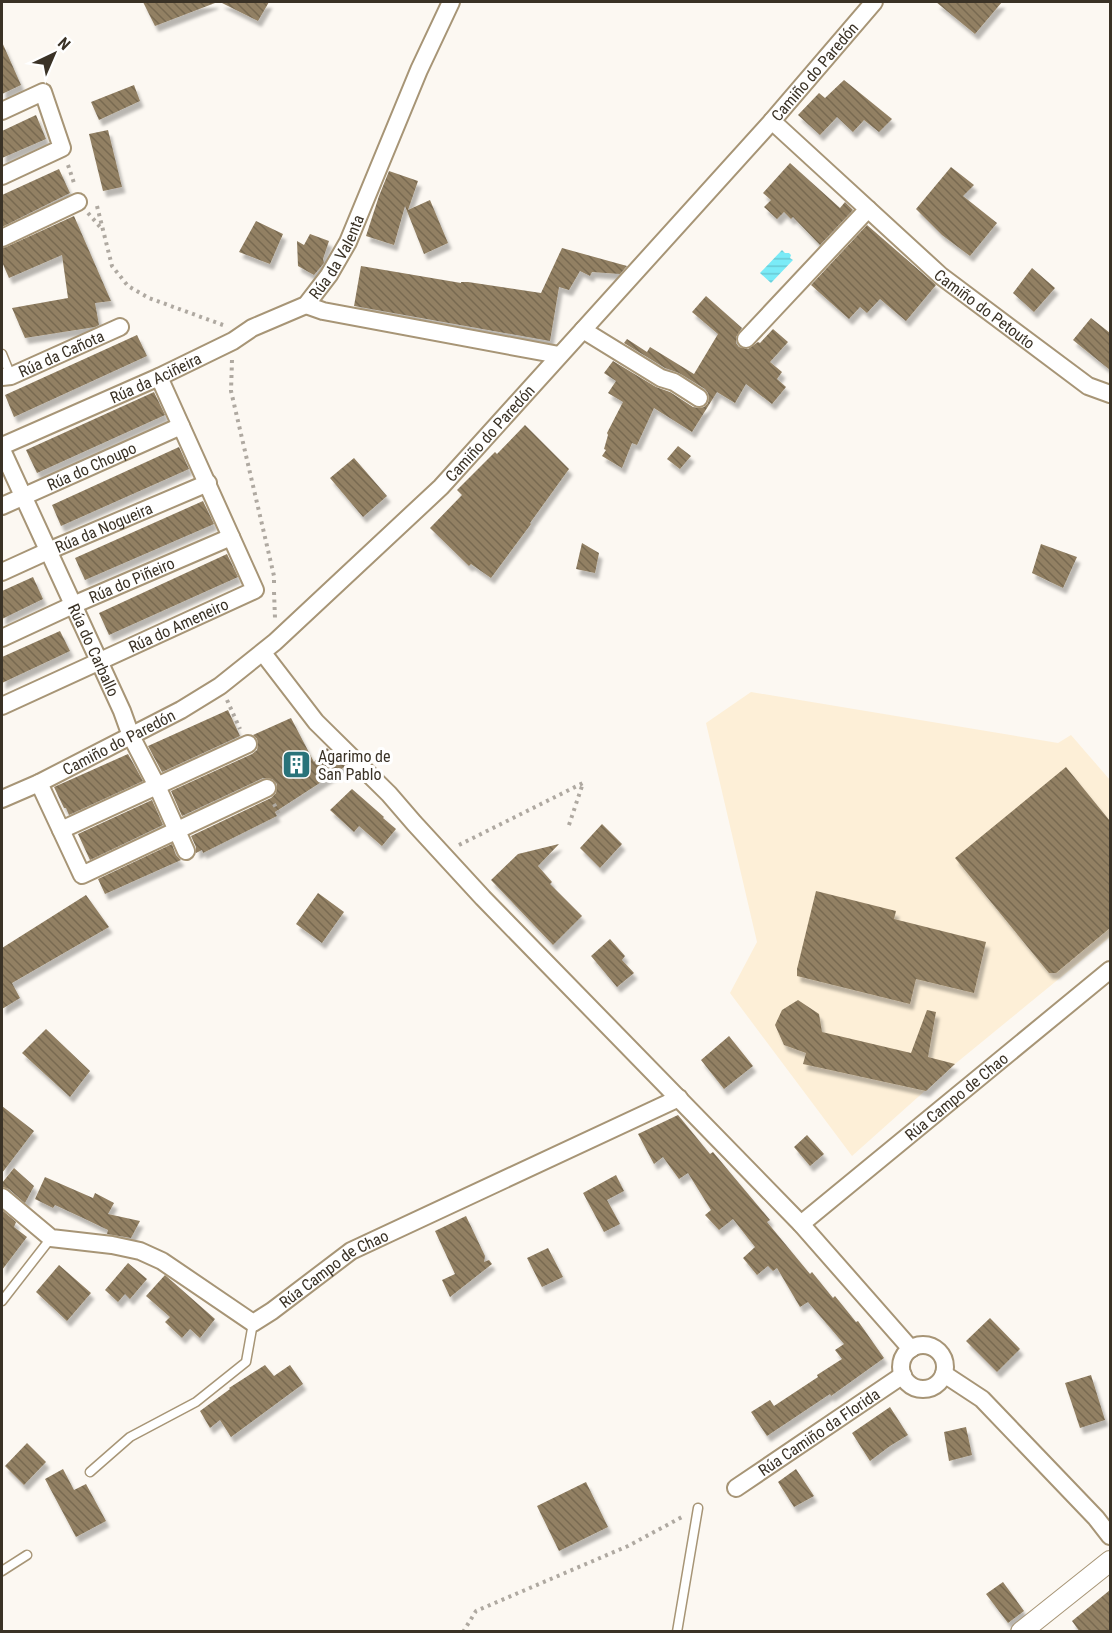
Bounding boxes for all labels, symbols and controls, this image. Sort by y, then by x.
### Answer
street label: Camiño do Paredón [767,19,862,125]
north arrow [24,24,84,84]
text: N [54,33,74,54]
street label: Rúa da Valenta [305,212,368,303]
street label: Camiño do Petouto [930,266,1039,353]
street label: Rúa da Cañota [16,326,107,381]
street label: Rúa da Aciñeira [107,349,204,407]
street label: Camiño do Paredón [442,381,539,486]
street label: Rúa do Choupo [44,438,139,495]
street label: Rúa da Nogueira [52,499,155,557]
street label: Rúa do Piñeiro [86,553,177,607]
street label: Rúa do Ameneiro [126,595,231,657]
street label: Rúa do Carballo [64,601,123,699]
street label: Camiño do Paredón [60,706,178,779]
place label: Agarimo de San Pablo [318,747,391,784]
building icon: Agarimo de San Pablo [281,749,313,781]
street label: Rúa Campo de Chao [901,1049,1012,1145]
street label: Rúa Campo de Chao [276,1226,391,1312]
street label: Rúa Camiño da Florida [755,1385,883,1480]

